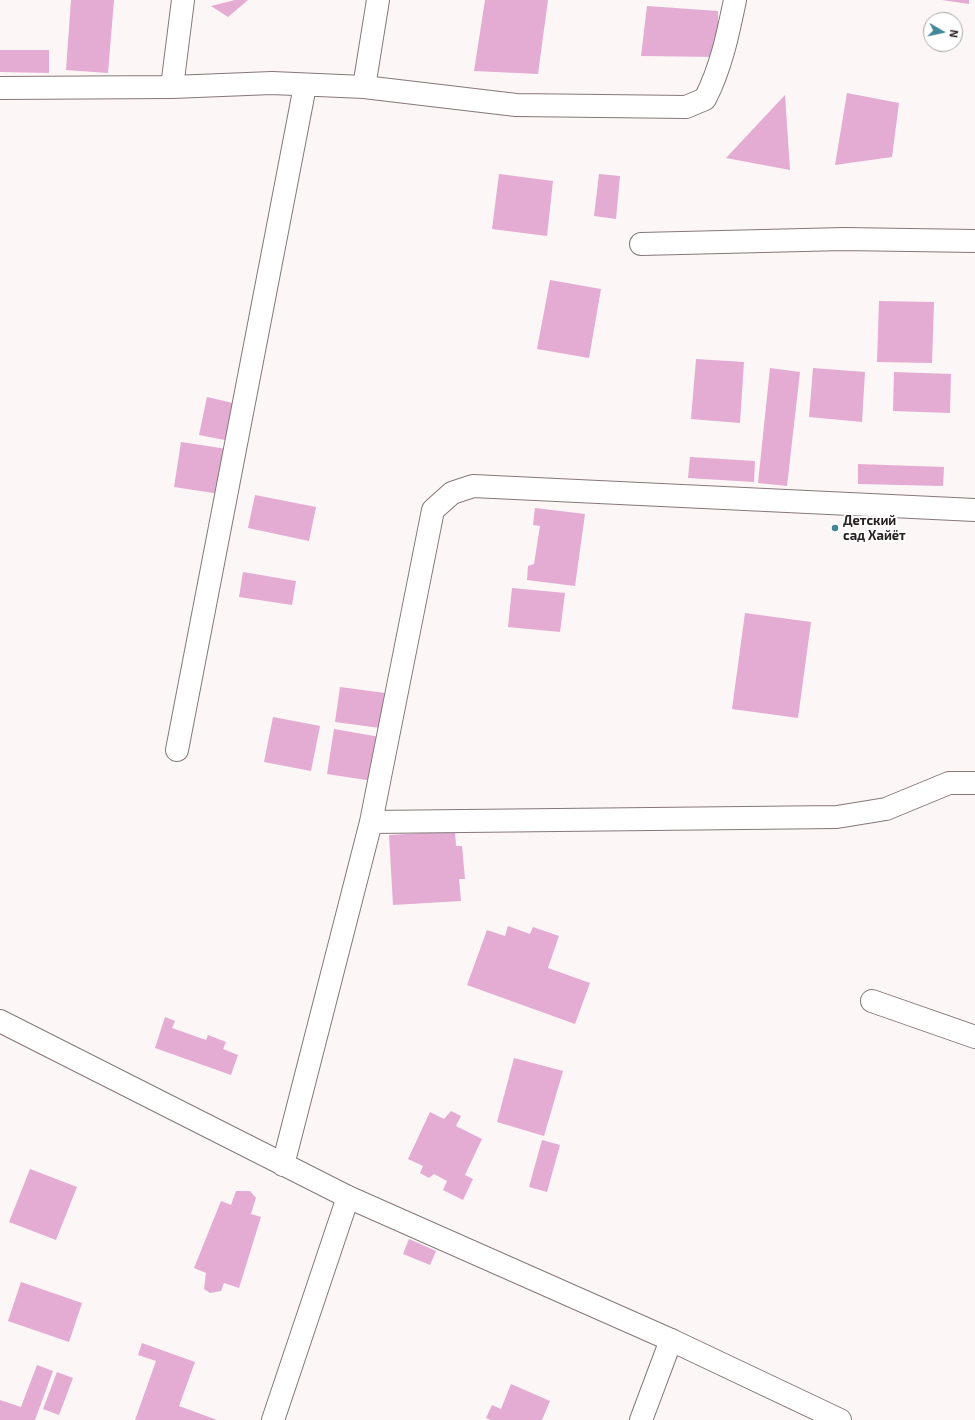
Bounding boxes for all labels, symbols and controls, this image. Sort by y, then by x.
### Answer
north arrow [923,12,963,52]
text: N [947,29,961,39]
place label: Детский сад Хайёт [843,513,906,544]
marker: Детский сад Хайёт [830,523,840,533]

